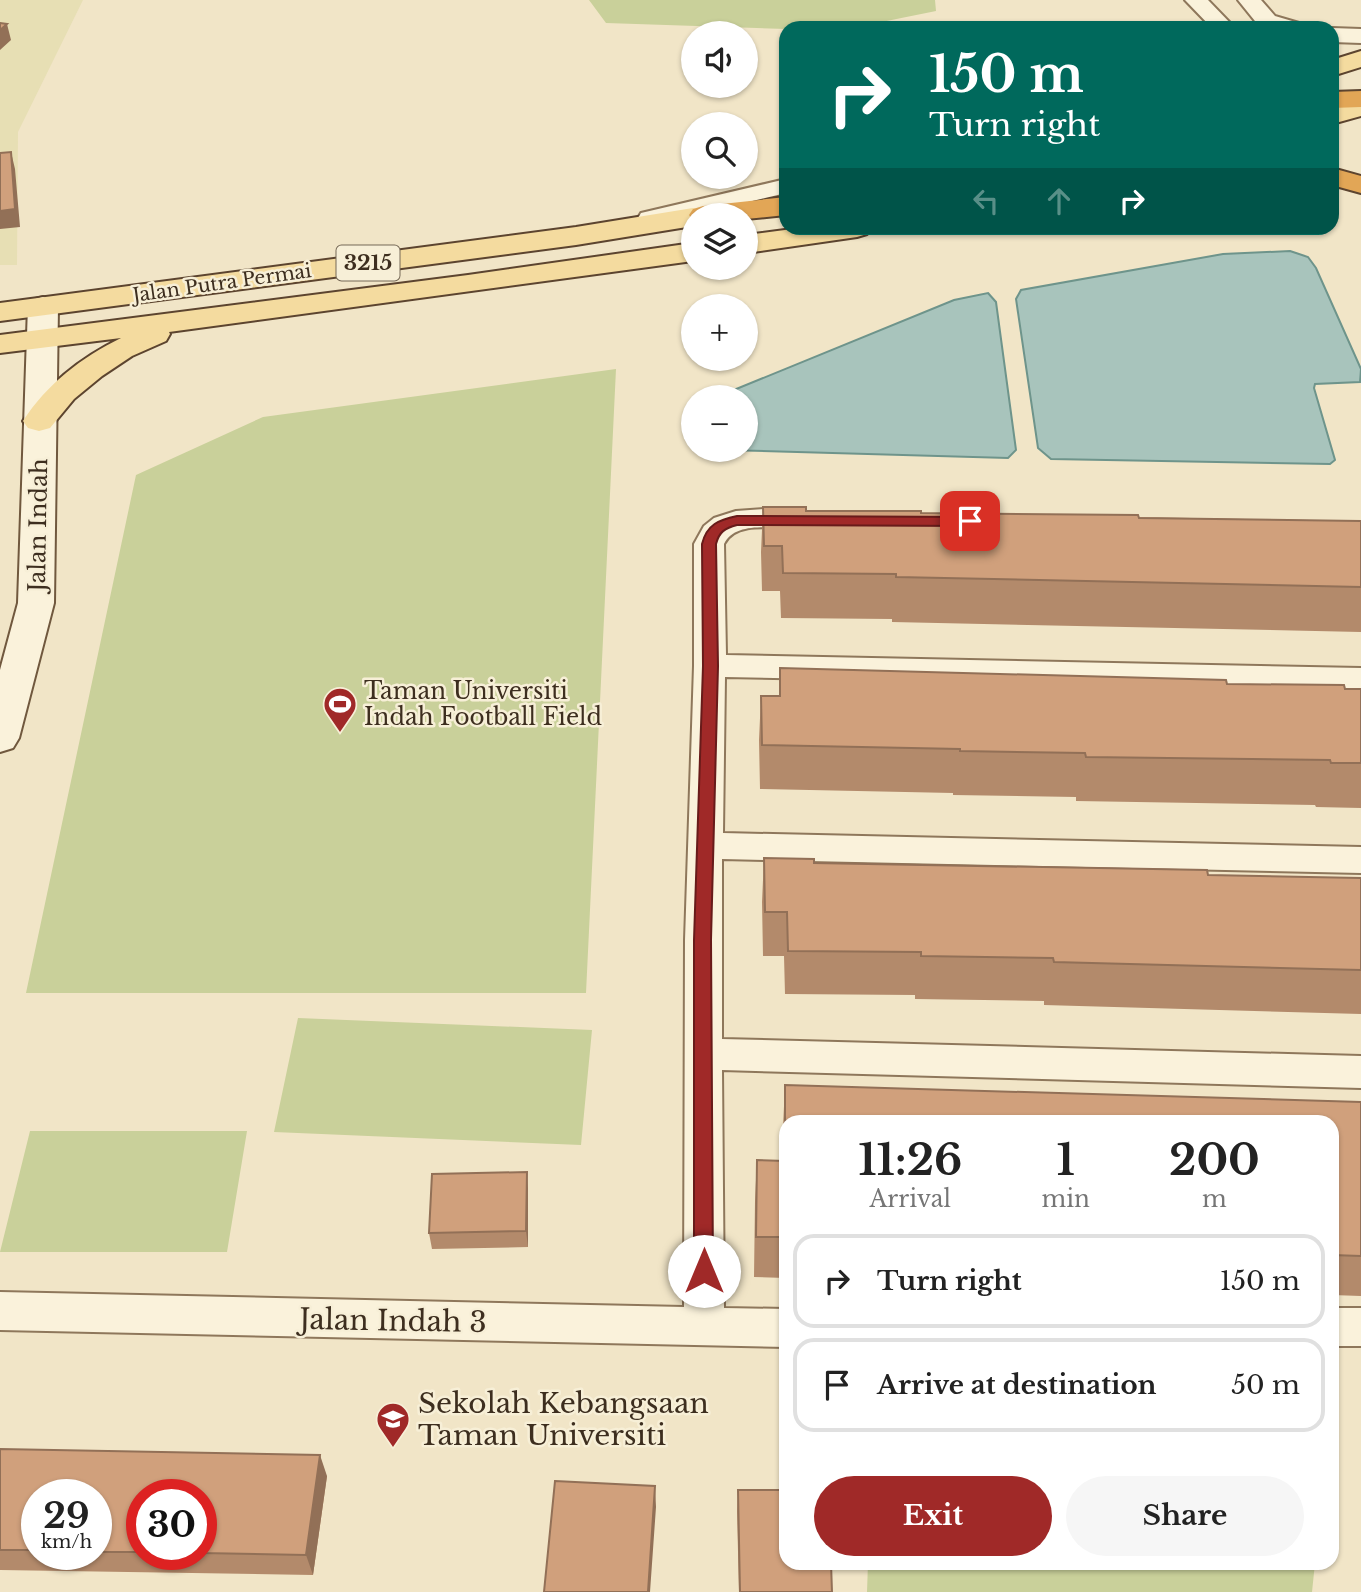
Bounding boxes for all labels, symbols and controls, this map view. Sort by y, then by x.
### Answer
map controls [681,21,758,462]
button: sound [681,21,758,98]
text: 150 m [929,44,1084,105]
icon: right [814,49,905,140]
text: Turn right [929,105,1100,145]
button: search [681,112,758,189]
icon: left [967,182,1005,220]
icon: ahead [1040,182,1078,220]
icon: right [1113,182,1151,220]
button: layers [681,203,758,280]
road number: 3215 [336,246,400,280]
street label: Jalan Putra Permai [128,259,313,307]
button: + [681,294,758,371]
button: − [681,385,758,462]
street label: Jalan Indah [23,458,53,595]
pin [940,491,1000,551]
icon: arrive [951,502,989,540]
place label: Taman Universiti Indah Football Field [364,677,602,731]
sports icon: Taman Universiti Indah Football Field [321,685,359,734]
text: 11:26 [858,1134,962,1186]
text: 1 [1057,1134,1075,1186]
text: 200 [1169,1134,1260,1186]
text: Arrival [870,1185,951,1213]
text: min [1042,1185,1090,1213]
text: m [1202,1185,1227,1213]
position arrow [667,1234,741,1308]
icon: right [818,1262,856,1300]
text: Turn right [877,1265,1022,1297]
text: 150 m [1220,1265,1300,1297]
street label: Jalan Indah 3 [295,1302,487,1340]
icon: arrive [818,1366,856,1404]
text: Arrive at destination [877,1369,1157,1401]
text: 50 m [1231,1369,1300,1401]
place label: Sekolah Kebangsaan Taman Universiti [418,1386,709,1453]
school or university icon: Sekolah Kebangsaan Taman Universiti [374,1400,412,1449]
button: Exit [814,1476,1052,1556]
button: Share [1066,1476,1304,1556]
speed limit sign: 30 [126,1479,217,1570]
text: 29 [43,1494,90,1537]
text: km/h [41,1531,92,1553]

